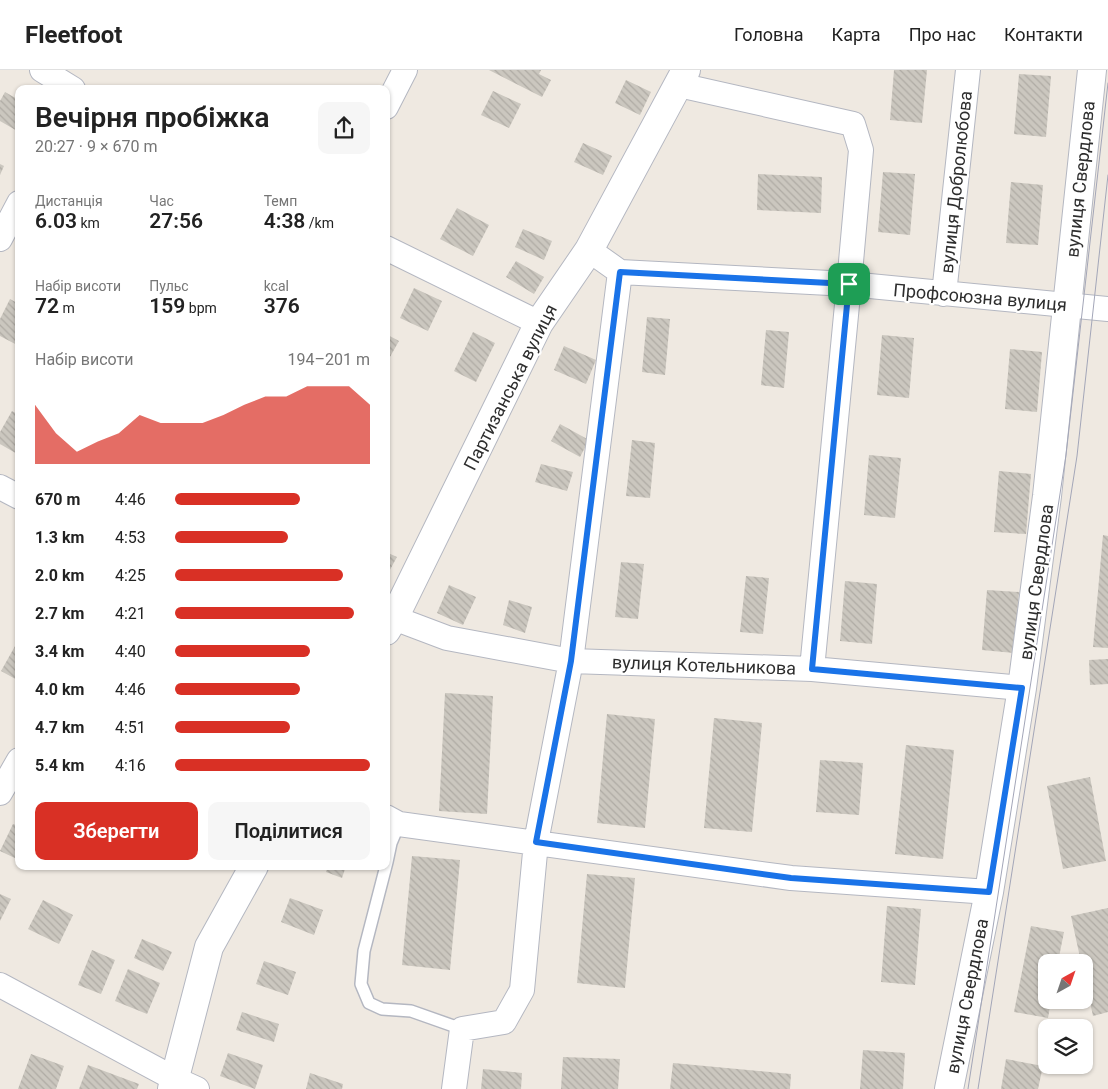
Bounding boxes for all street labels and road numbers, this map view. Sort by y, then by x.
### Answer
street label: вулиця Добролюбова [936,90,976,274]
street label: вулиця Свердлова [1061,100,1099,258]
street label: Профсоюзна вулиця [892,279,1068,315]
street label: Партизанська вулиця [459,301,561,473]
street label: вулиця Свердлова [1015,503,1057,661]
street label: вулиця Котельникова [612,651,796,679]
street label: вулиця Свердлова [942,917,992,1075]

